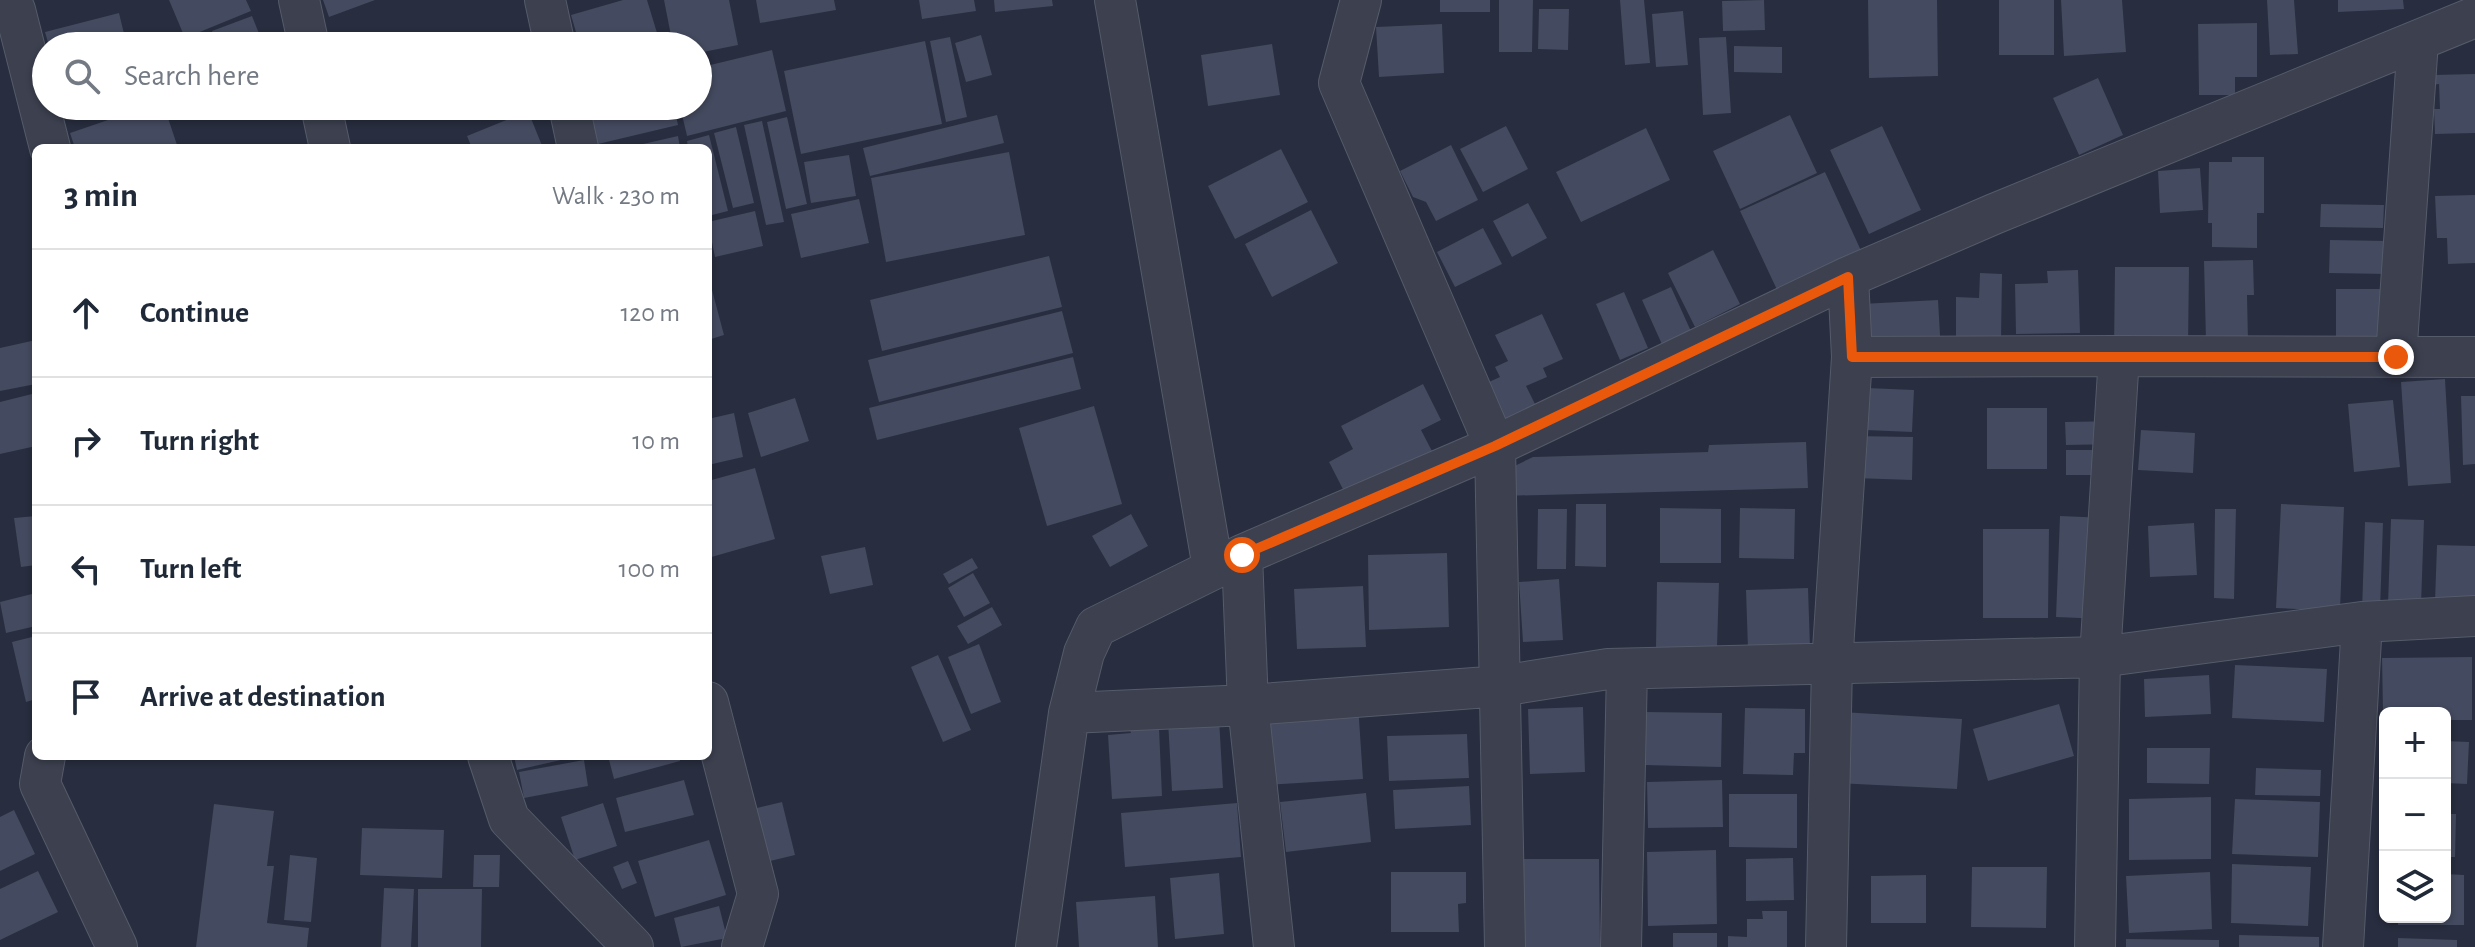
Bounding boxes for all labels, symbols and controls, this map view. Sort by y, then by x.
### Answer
search box [32,32,712,120]
icon: search [60,54,104,98]
text: Search here [124,61,260,91]
text: 3 min [64,179,138,213]
text: Walk · 230 m [552,183,680,209]
icon: ahead [64,291,108,335]
text: Continue [140,298,249,328]
text: 120 m [620,300,680,326]
route end [2378,339,2414,375]
icon: right [64,419,108,463]
text: Turn right [140,426,259,456]
text: 10 m [632,428,680,454]
route start [1224,537,1260,573]
icon: left [64,547,108,591]
text: Turn left [140,554,241,584]
text: 100 m [619,556,680,582]
icon: arrive [64,675,108,719]
text: Arrive at destination [140,682,386,712]
map controls [2379,707,2451,923]
button: + [2379,707,2451,779]
button: − [2379,779,2451,851]
button: layers [2379,851,2451,923]

